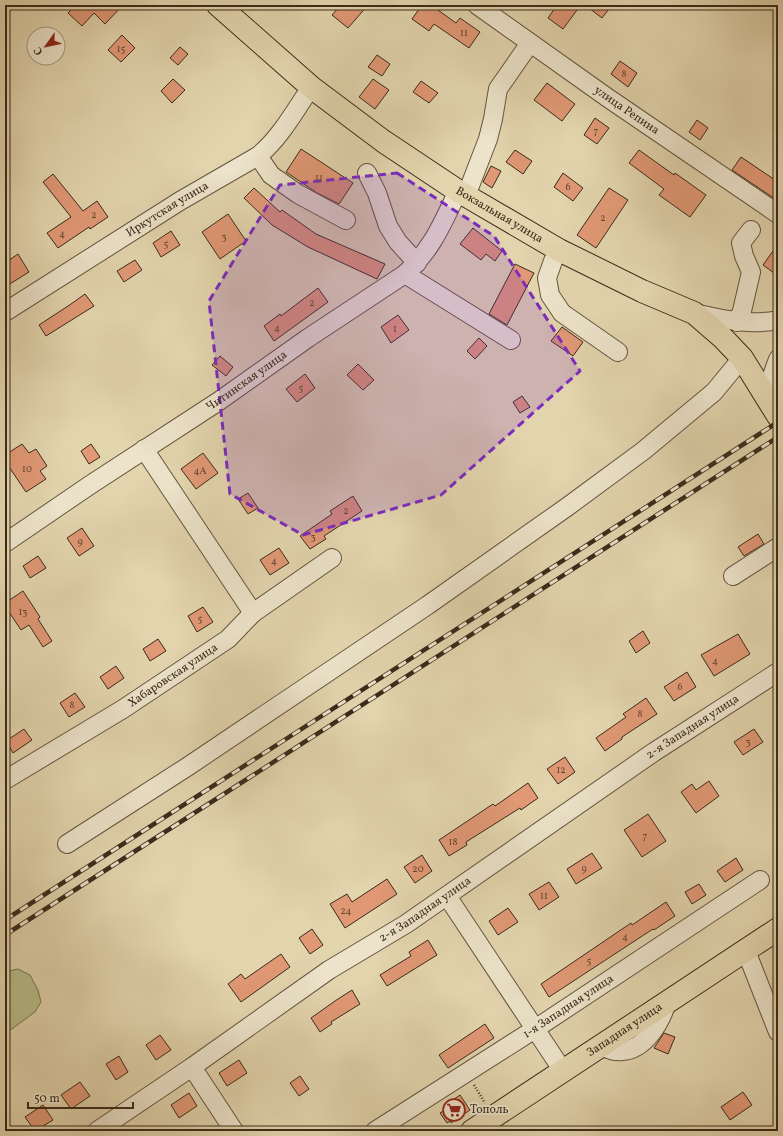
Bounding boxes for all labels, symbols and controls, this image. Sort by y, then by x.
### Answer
north arrow [26,26,66,66]
house number: 11 [460,26,468,40]
house number: 15 [117,42,126,56]
text: С [31,44,47,58]
house number: 8 [621,67,627,81]
street label: улица Репина [591,82,662,139]
house number: 7 [594,124,599,138]
house number: 11 [315,171,323,185]
street label: Иркутская улица [123,178,212,241]
house number: 6 [565,180,571,194]
street label: Вокзальная улица [453,183,546,247]
house number: 2 [91,208,97,222]
house number: 2 [600,211,606,225]
house number: 4 [59,227,65,241]
house number: 3 [221,230,227,244]
house number: 5 [164,237,169,251]
house number: 2 [309,296,315,310]
house number: 4 [274,321,280,335]
house number: 1 [393,322,397,336]
street label: Читинская улица [203,347,291,415]
house number: 5 [299,381,304,395]
house number: 10 [22,462,32,476]
house number: 4А [193,464,207,478]
house number: 2 [343,504,349,518]
house number: 3 [310,530,316,544]
house number: 9 [77,535,83,549]
house number: 4 [271,554,277,568]
house number: 13 [18,605,28,619]
house number: 5 [198,612,203,626]
street label: Хабаровская улица [125,640,221,711]
house number: 4 [712,654,718,668]
house number: 6 [677,680,683,694]
street label: 2-я Западная улица [643,691,742,763]
house number: 8 [69,698,75,712]
house number: 8 [637,707,643,721]
house number: 3 [745,735,751,749]
house number: 12 [556,763,566,777]
house number: 7 [643,829,648,843]
house number: 18 [449,835,457,849]
house number: 20 [412,862,424,876]
house number: 9 [581,862,587,876]
street label: 2-я Западная улица [376,873,475,946]
house number: 11 [540,889,548,903]
house number: 24 [340,904,352,918]
house number: 4 [622,930,628,944]
house number: 5 [587,954,592,968]
street label: 1-я Западная улица [520,971,617,1043]
street label: Западная улица [584,999,666,1061]
scale bar [28,1084,133,1110]
text: 50 m [34,1091,60,1107]
supermarket icon: Тополь [441,1097,467,1123]
place label: Тополь [470,1102,509,1118]

